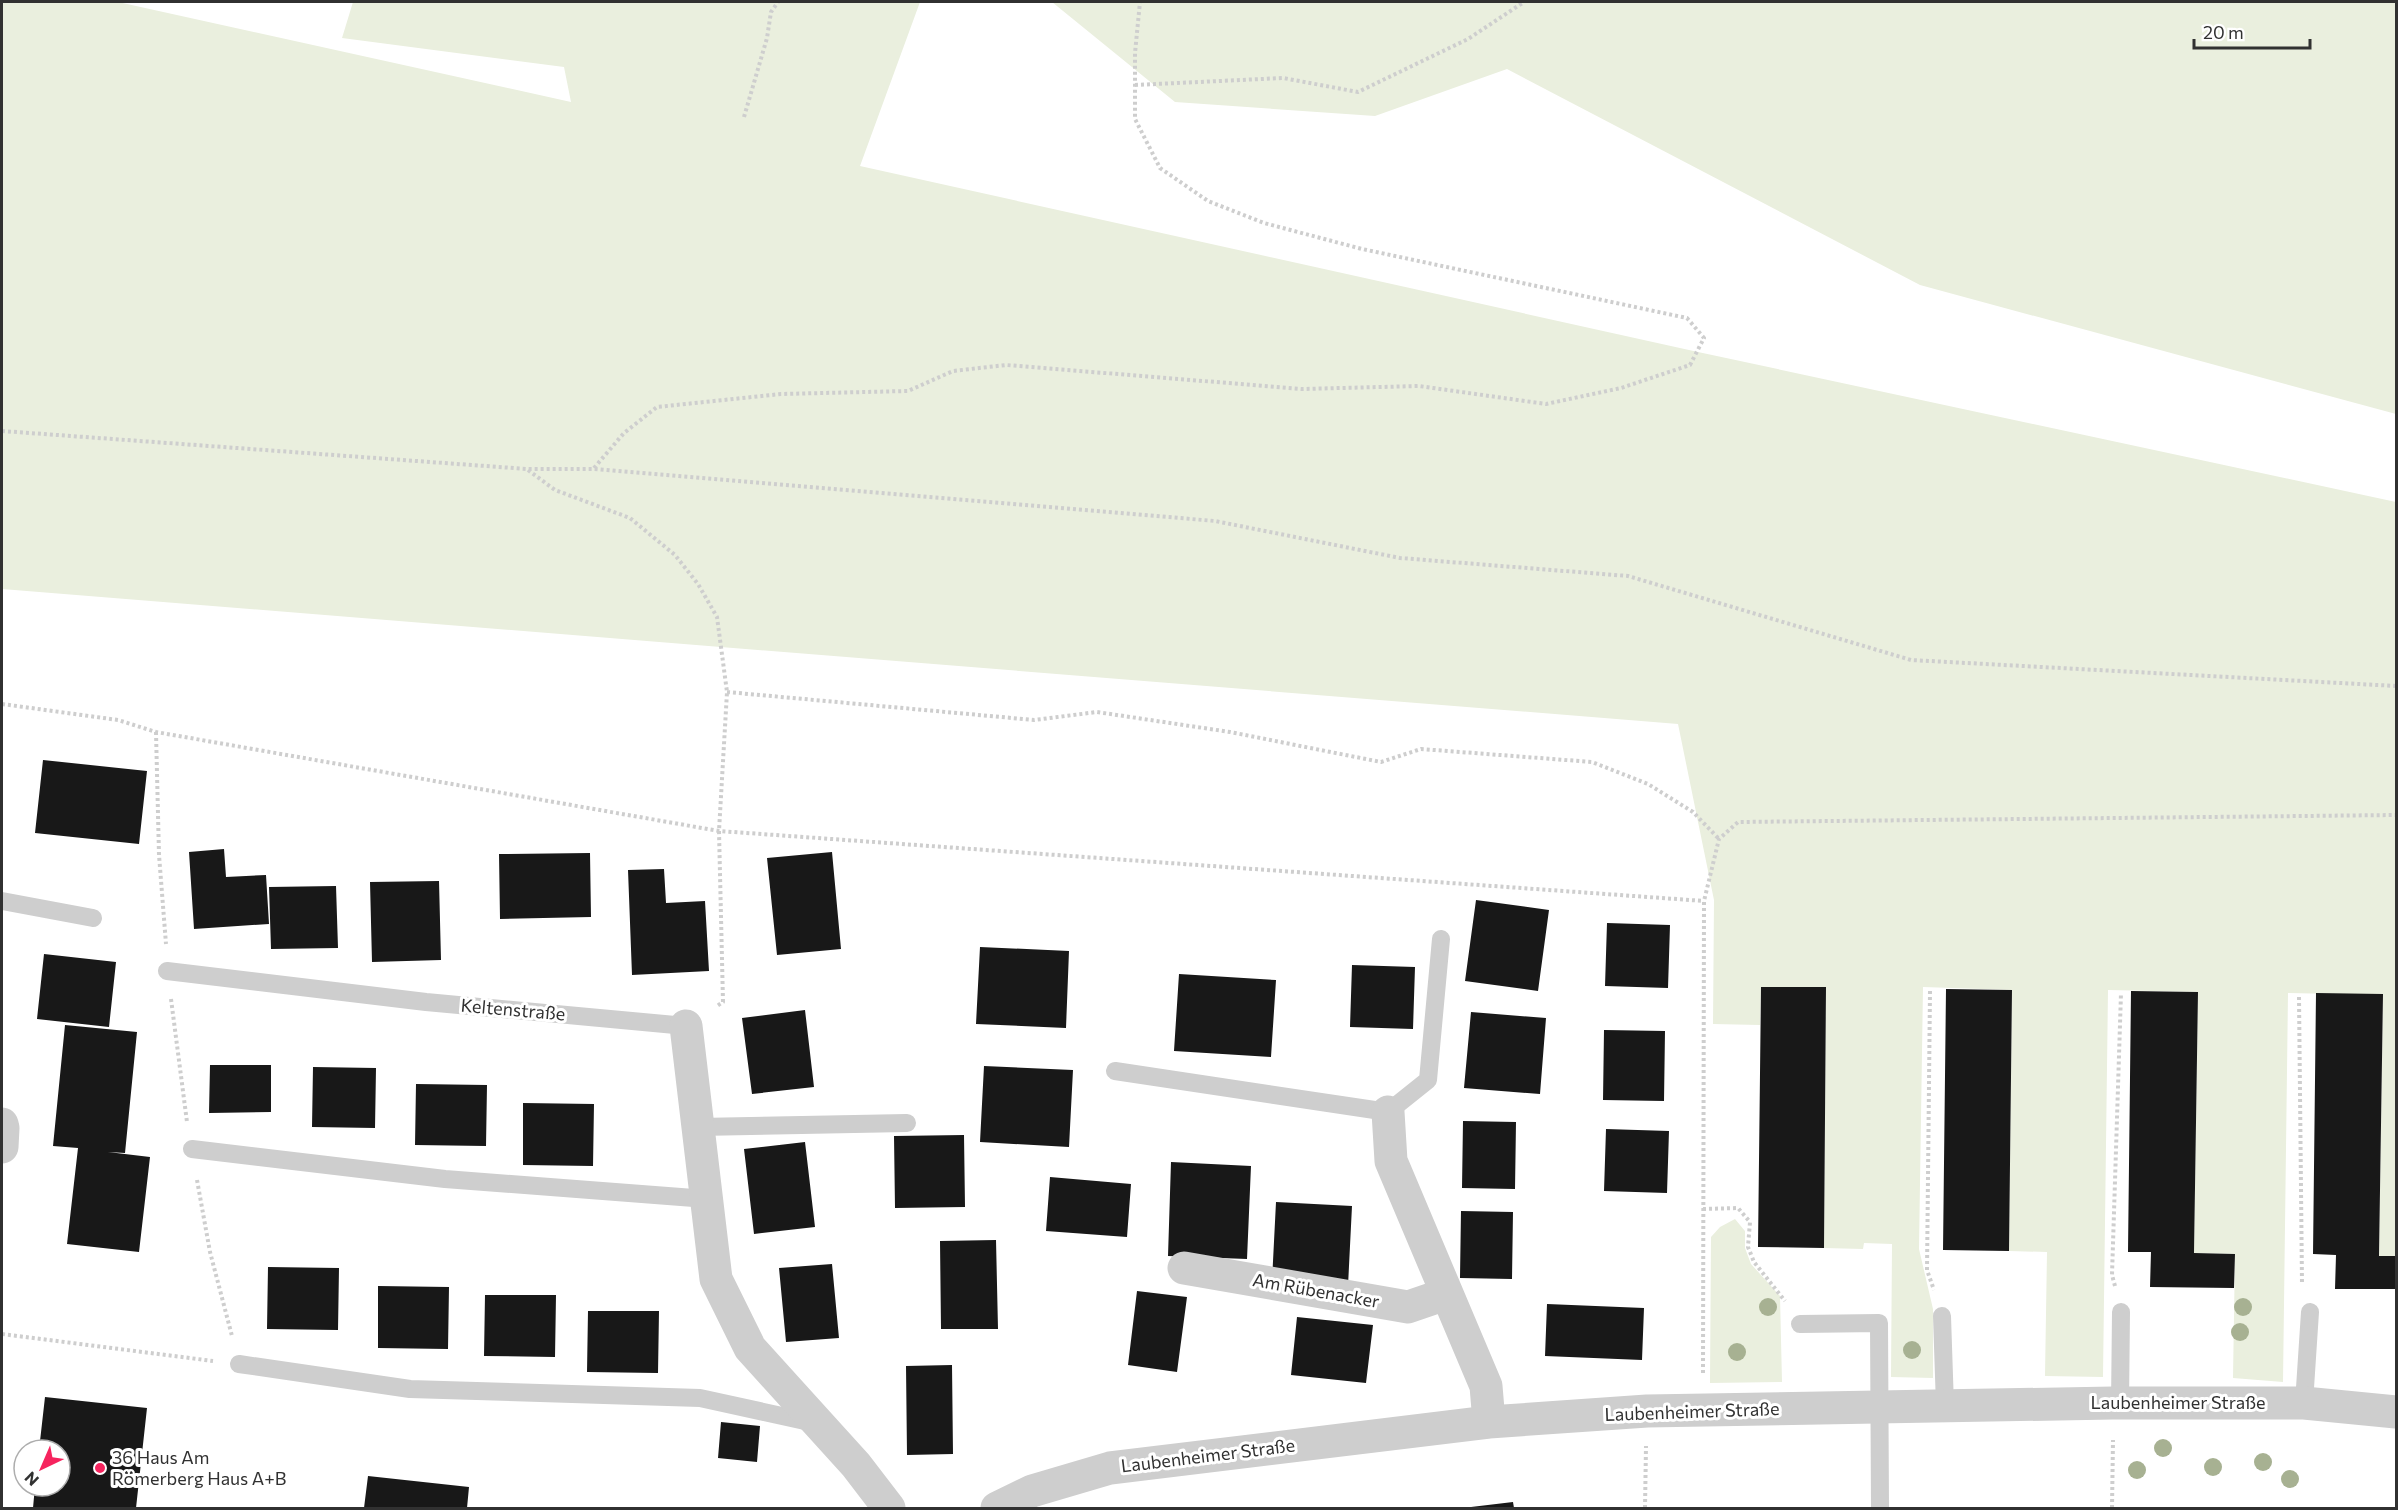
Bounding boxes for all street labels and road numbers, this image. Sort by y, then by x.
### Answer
street label: Keltenstraße [460,993,566,1025]
street label: Am Rübenacker [1251,1268,1381,1312]
street label: Laubenheimer Straße [2090,1391,2266,1413]
street label: Laubenheimer Straße [1604,1397,1780,1425]
street label: Laubenheimer Straße [1120,1433,1296,1477]

